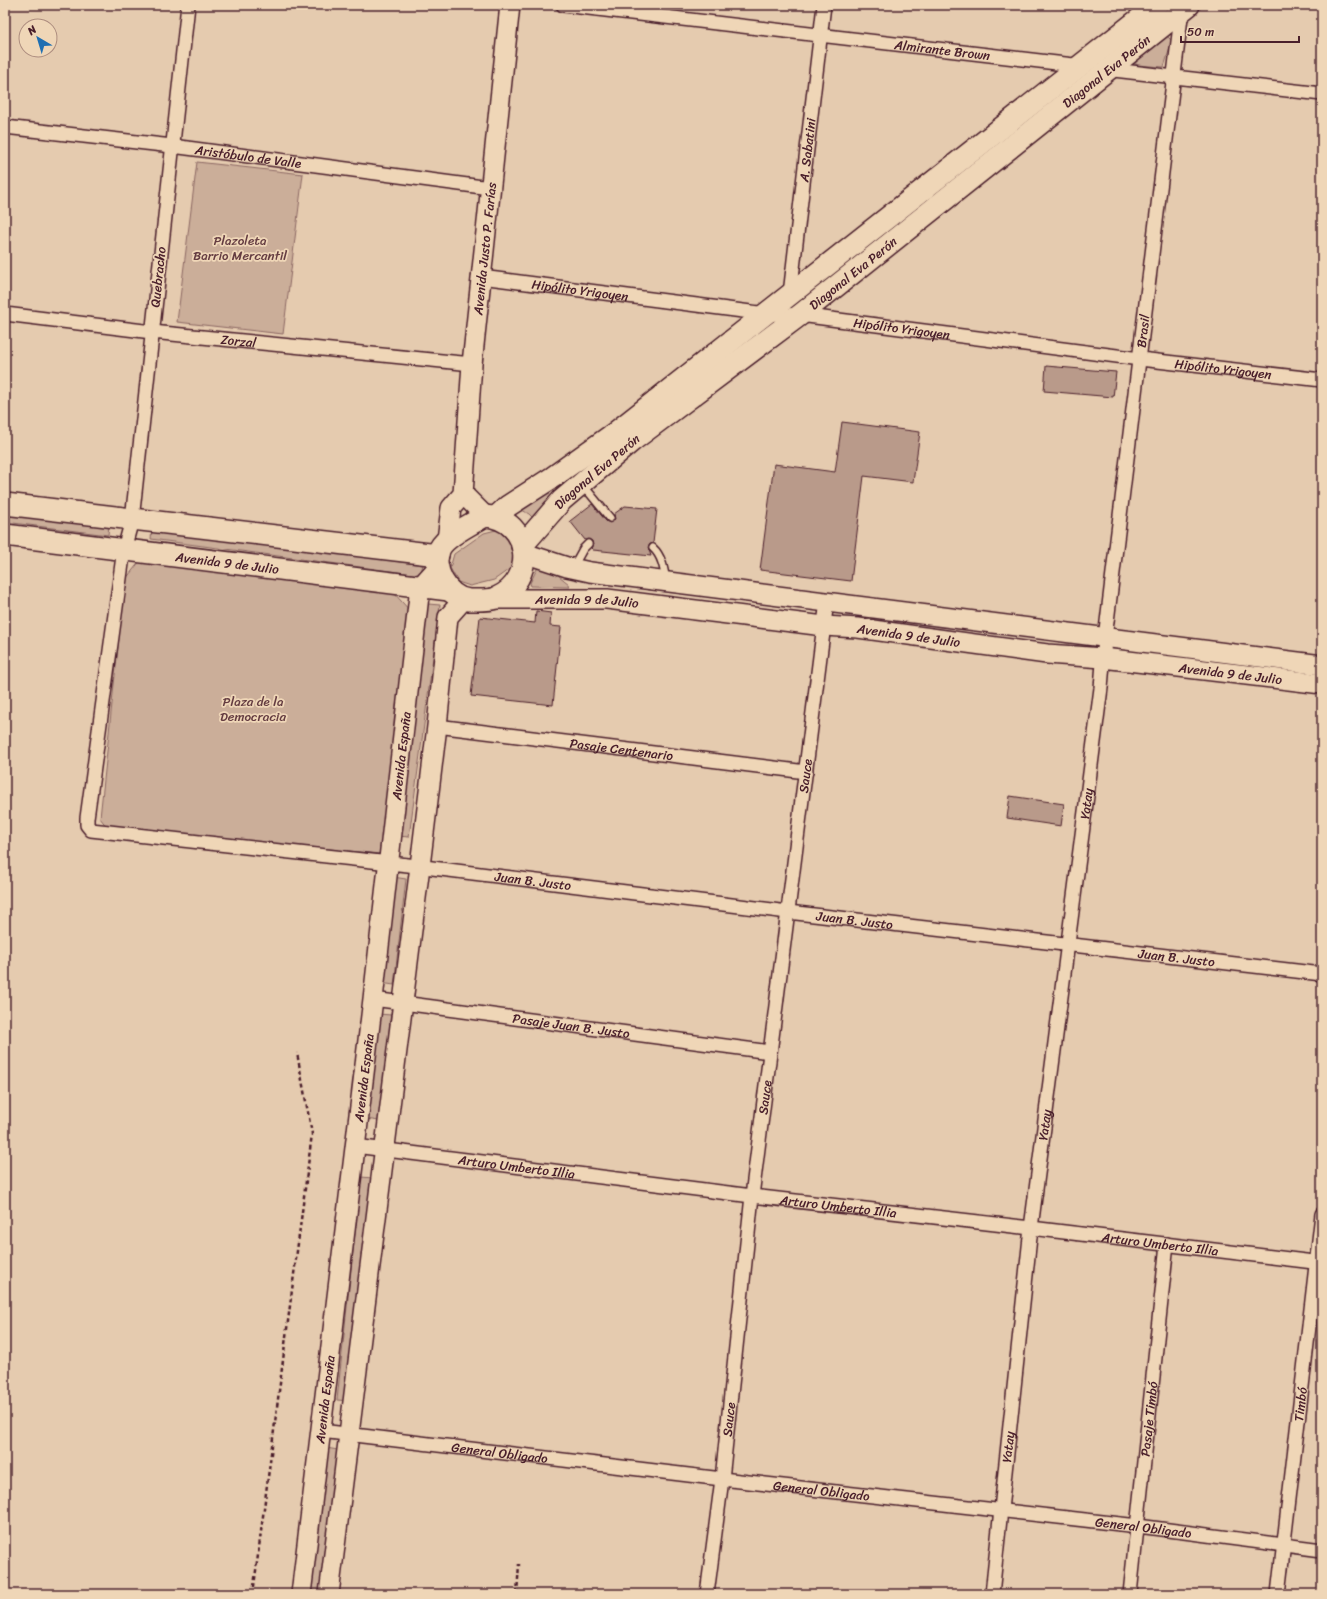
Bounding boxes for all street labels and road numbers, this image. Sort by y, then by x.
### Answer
street label: Diagonal Eva Perón [1057,28,1156,114]
street label: Almirante Brown [892,32,992,67]
street label: A. Sabatini [792,116,822,184]
street label: Aristóbulo de Valle [193,138,303,174]
street label: Avenida Justo P. Farías [466,181,503,317]
street label: Diagonal Eva Perón [803,230,902,316]
street label: Quebracho [143,245,173,309]
street label: Hipólito Yrigoyen [530,272,630,308]
street label: Hipólito Yrigoyen [852,311,951,346]
street label: Brasil [1129,313,1156,349]
street label: Zorzal [220,327,258,354]
street label: Hipólito Yrigoyen [1174,352,1273,386]
street label: Diagonal Eva Perón [547,427,645,514]
street label: Avenida 9 de Julio [173,545,281,580]
street label: Avenida 9 de Julio [534,588,641,614]
street label: Avenida 9 de Julio [855,616,962,654]
street label: Avenida 9 de Julio [1176,655,1284,691]
street label: Avenida España [384,710,417,802]
street label: Pasaje Centenario [568,731,675,767]
street label: Sauce [791,757,819,794]
street label: Yatay [1073,786,1099,821]
street label: Juan B. Justo [492,864,573,897]
street label: Juan B. Justo [814,904,895,936]
street label: Juan B. Justo [1136,941,1216,973]
street label: Pasaje Juan B. Justo [511,1006,632,1045]
street label: Avenida España [347,1032,380,1124]
street label: Sauce [751,1079,778,1116]
street label: Yatay [1031,1108,1058,1142]
street label: Arturo Umberto Illia [456,1147,577,1185]
street label: Arturo Umberto Illia [778,1188,898,1224]
street label: Arturo Umberto Illia [1099,1225,1220,1262]
street label: Avenida España [308,1353,341,1446]
street label: Pasaje Timbó [1133,1380,1164,1458]
street label: Timbó [1287,1385,1313,1423]
street label: Sauce [715,1401,742,1438]
street label: Yatay [995,1430,1021,1464]
street label: General Obligado [450,1435,550,1470]
street label: General Obligado [772,1473,871,1507]
street label: General Obligado [1094,1510,1193,1544]

